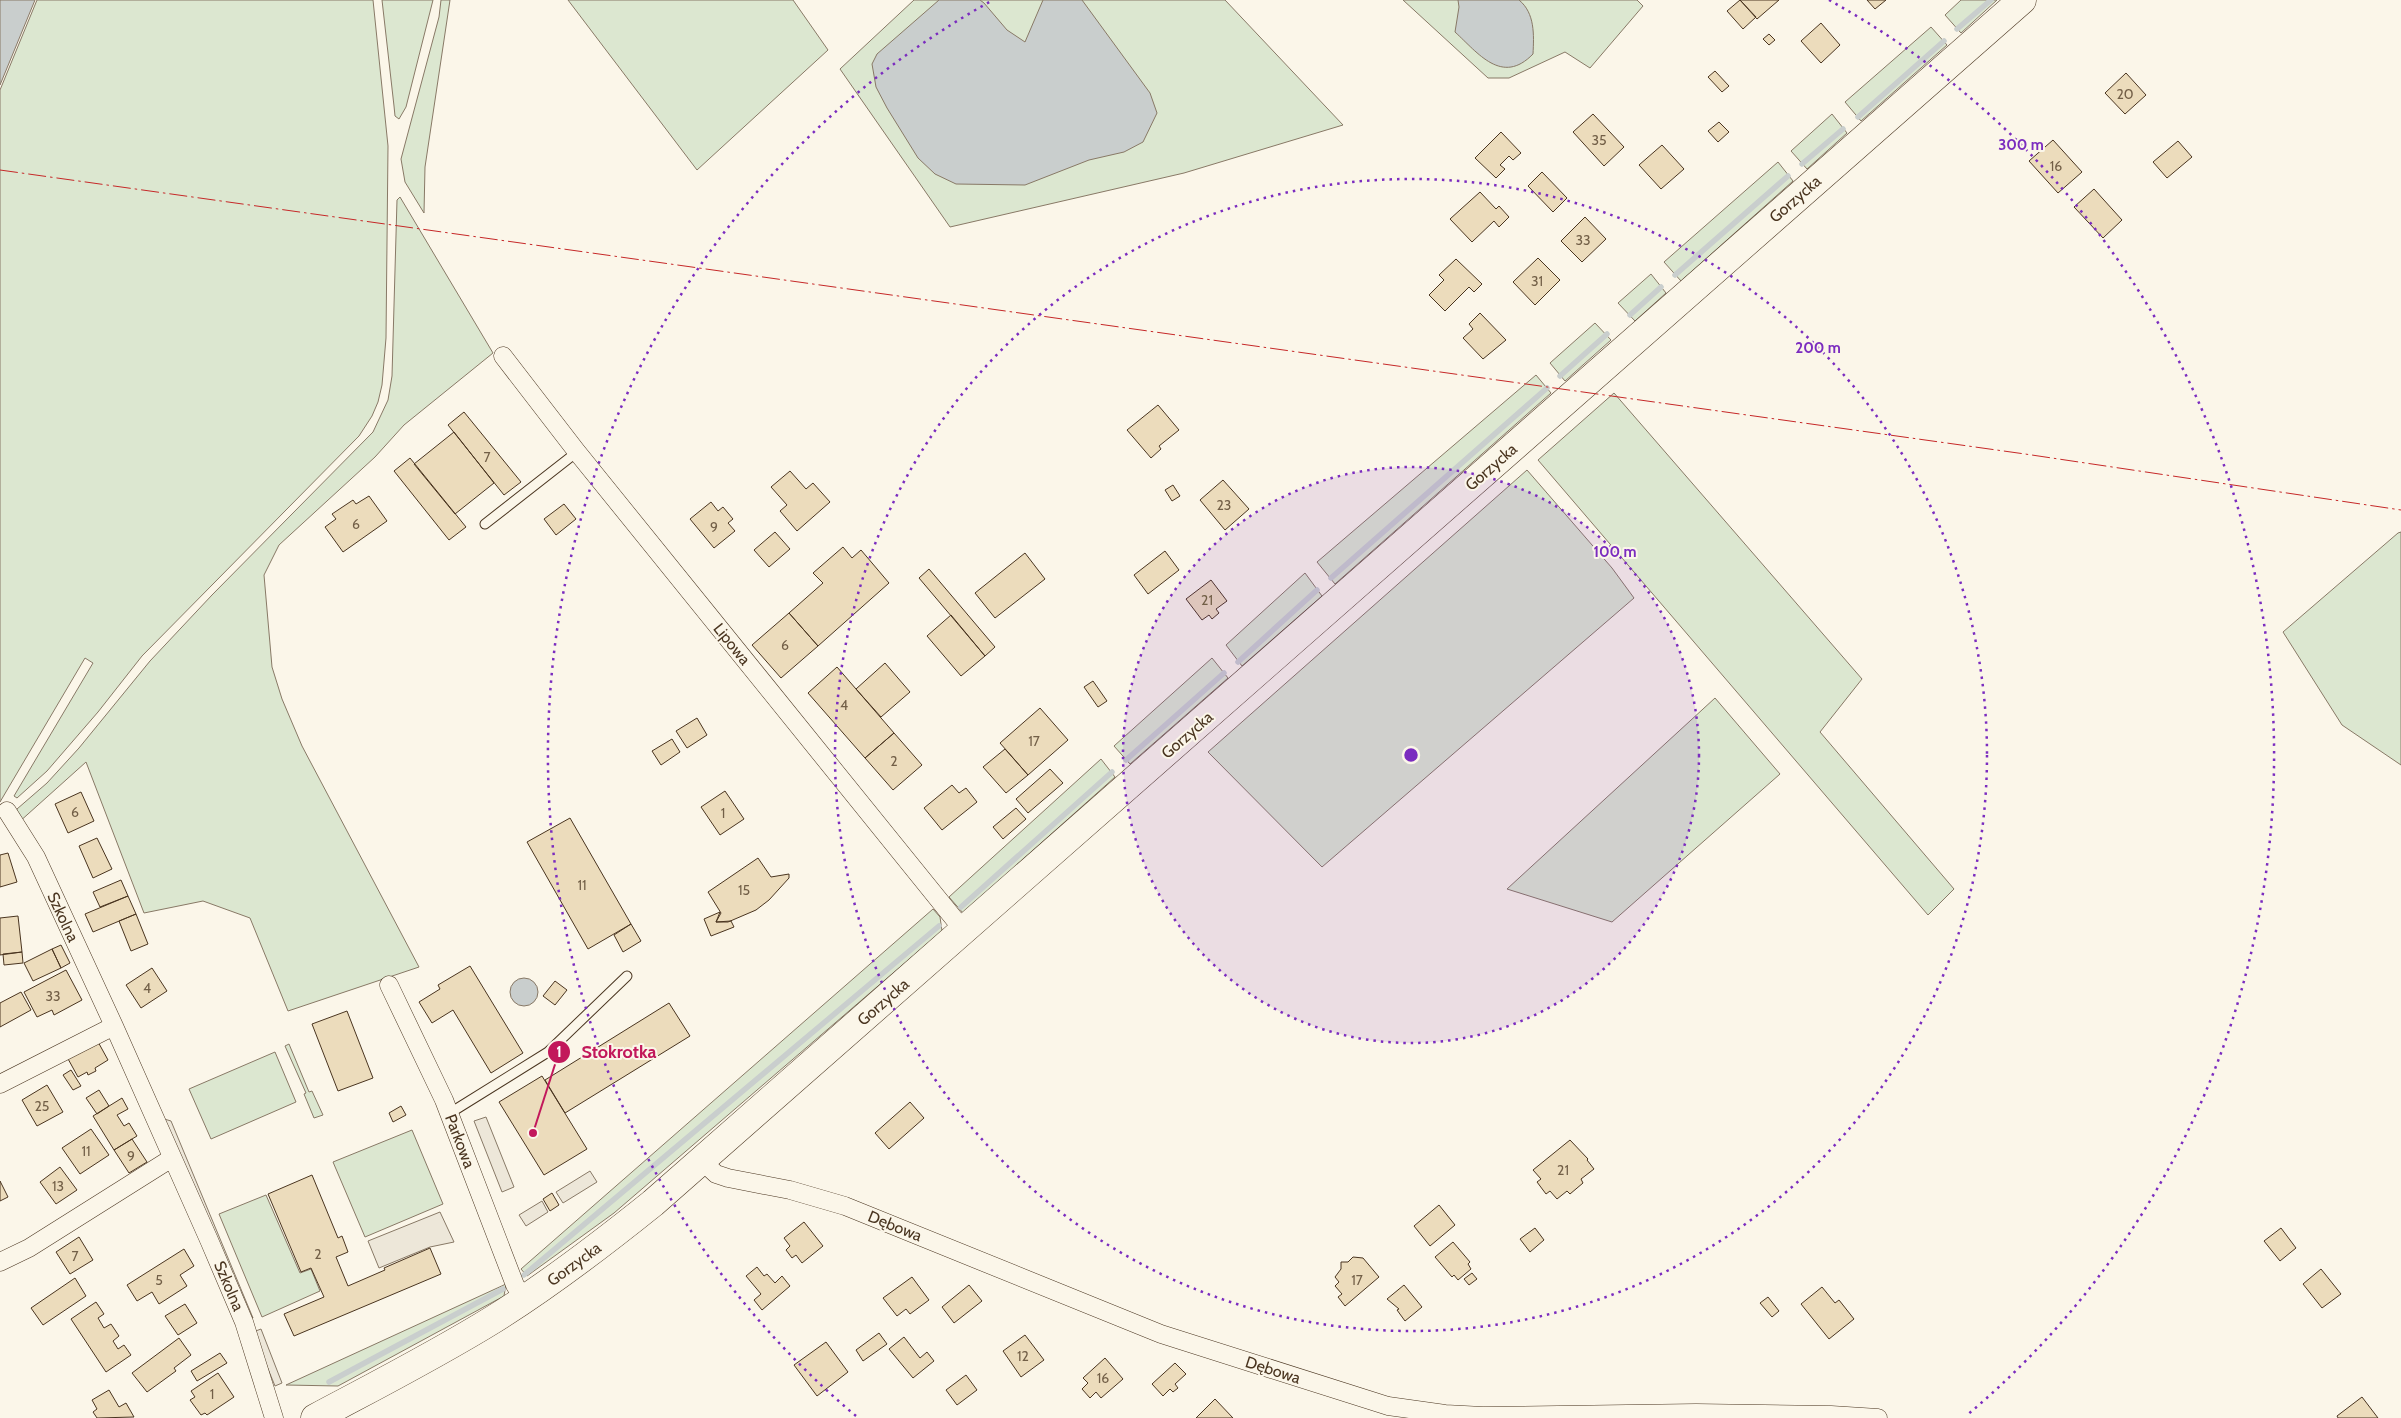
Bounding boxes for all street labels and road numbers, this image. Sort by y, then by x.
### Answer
street label: Gorzycka [1765,171,1825,227]
street label: Gorzycka [1461,439,1521,495]
street label: Lipowa [709,619,755,669]
street label: Gorzycka [1157,707,1217,763]
street label: Szkolna [43,889,83,945]
street label: Gorzycka [853,974,913,1030]
street label: Parkowa [441,1111,479,1171]
street label: Dębowa [865,1207,925,1246]
street label: Gorzycka [543,1238,605,1290]
street label: Szkolna [210,1258,248,1314]
street label: Dębowa [1243,1352,1303,1388]

